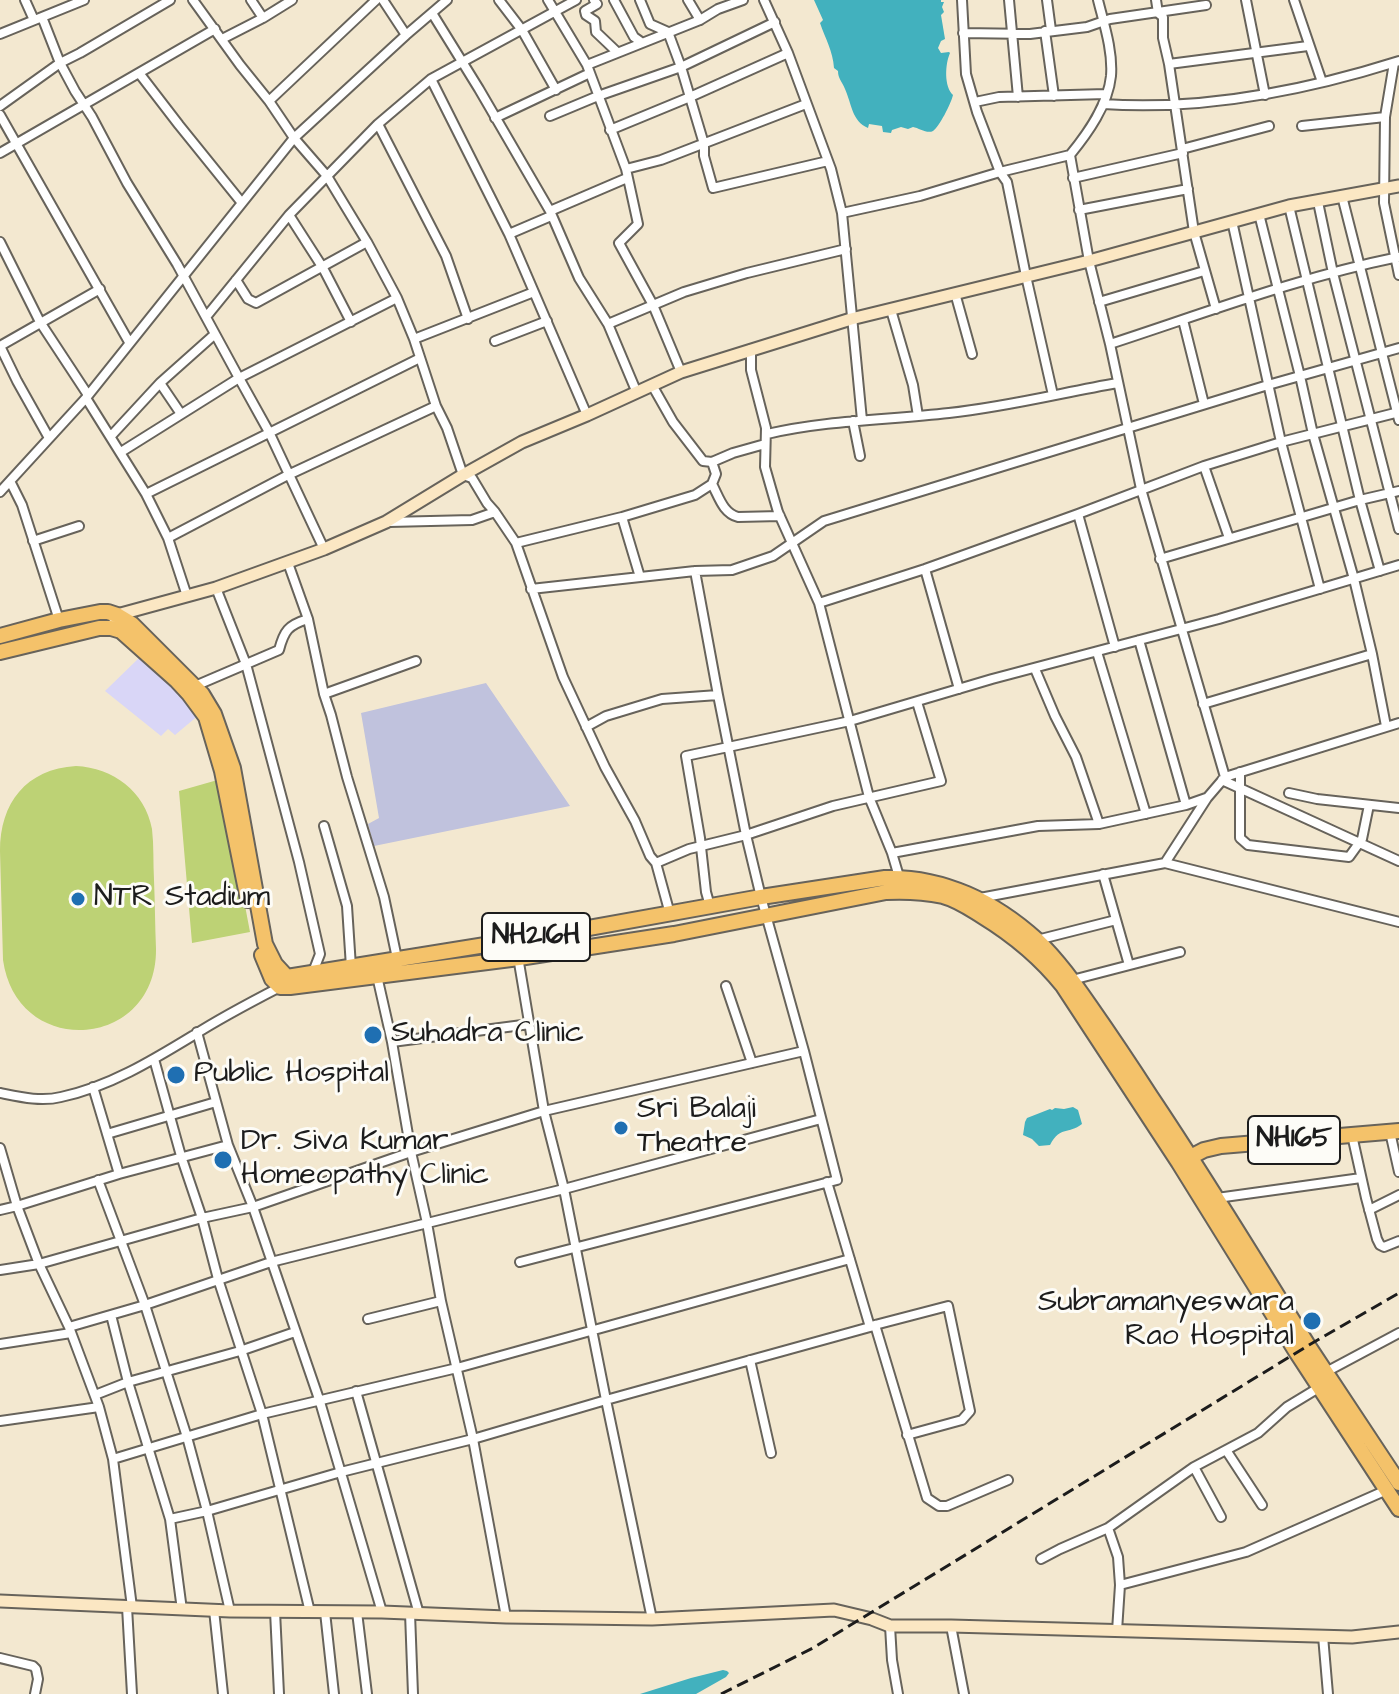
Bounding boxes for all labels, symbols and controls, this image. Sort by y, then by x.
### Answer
place label: NTR Stadium [94,881,270,917]
marker: NTR Stadium [69,890,87,908]
road number: NH216H [482,913,590,961]
place label: Suhadra Clinic [391,1017,584,1053]
marker: Suhadra Clinic [362,1024,384,1046]
place label: Public Hospital [194,1057,389,1093]
marker: Public Hospital [165,1064,187,1086]
place label: Sri Balaji Theatre [637,1093,756,1164]
road number: NH165 [1248,1116,1340,1164]
marker: Sri Balaji Theatre [612,1119,630,1137]
place label: Dr. Siva Kumar Homeopathy Clinic [241,1125,489,1196]
marker: Dr. Siva Kumar Homeopathy Clinic [212,1149,234,1171]
place label: Subramanyeswara Rao Hospital [1038,1286,1294,1356]
marker: Subramanyeswara Rao Hospital [1301,1310,1323,1332]

